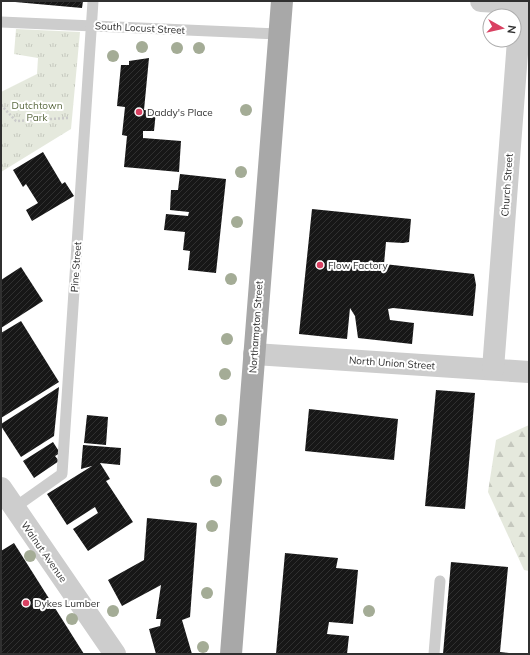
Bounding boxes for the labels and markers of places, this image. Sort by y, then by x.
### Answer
place label: Daddy's Place [147,106,213,119]
marker: Daddy's Place [134,107,144,117]
place label: Flow Factory [328,259,388,272]
marker: Flow Factory [315,260,325,270]
place label: Dykes Lumber [34,597,100,610]
marker: Dykes Lumber [21,598,31,608]

